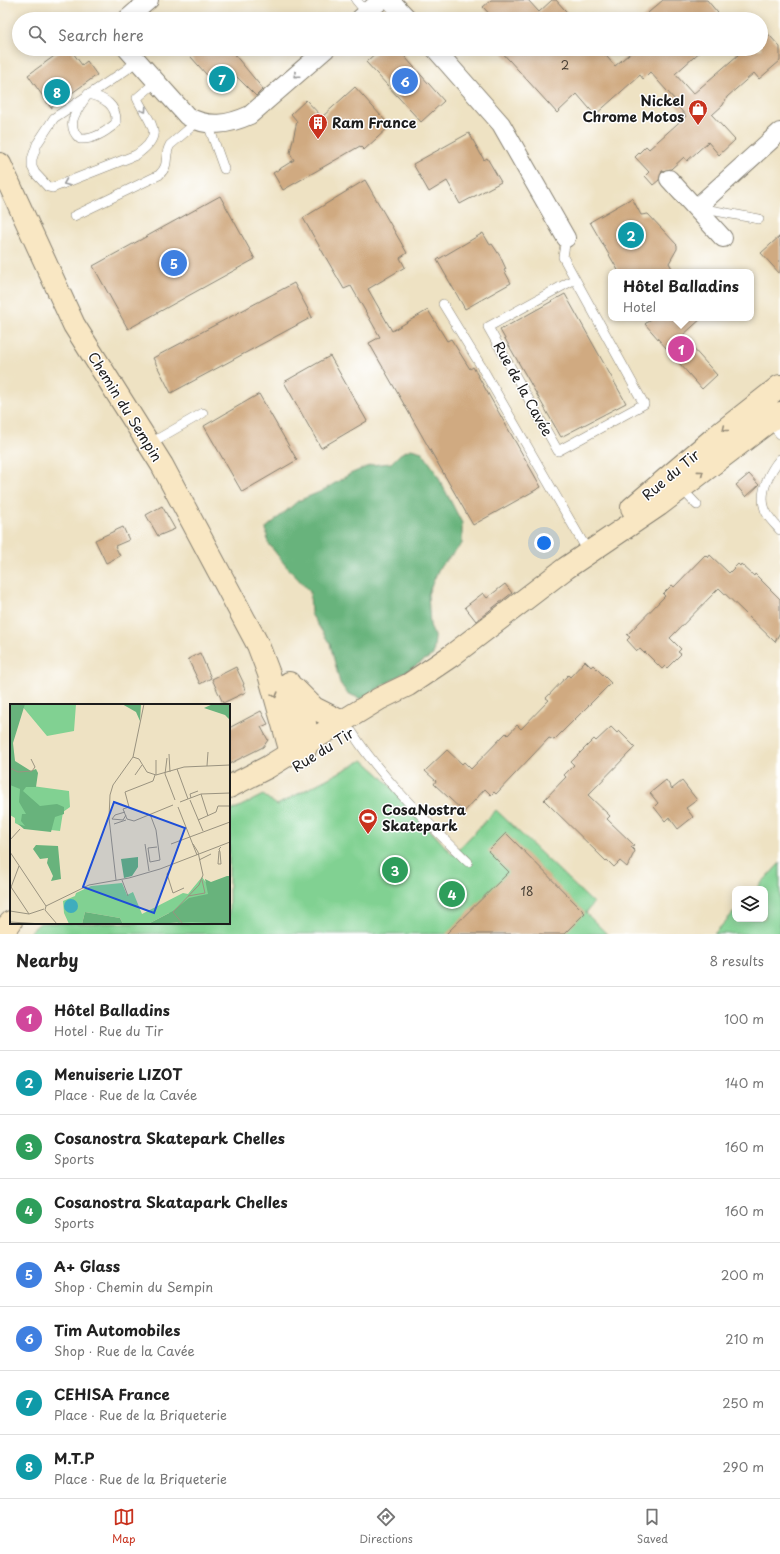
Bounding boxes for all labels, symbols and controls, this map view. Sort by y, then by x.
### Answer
search box [12,12,768,56]
icon: search [26,23,48,45]
text: Search here [58,23,144,46]
house number: 2 [561,56,569,74]
pin: 7 [209,64,235,94]
pin: 6 [392,66,418,96]
one-way arrow [294,70,301,77]
pin: 8 [44,77,70,107]
place label: Nickel Chrome Motos [582,90,684,127]
shop icon: Nickel Chrome Motos [687,98,709,126]
one-way arrow [139,105,146,112]
building icon: Ram France [307,112,329,140]
place label: Ram France [332,112,417,133]
one-way arrow [62,178,69,186]
pin: 2 [618,220,644,250]
pin: 5 [161,248,187,278]
popup [608,269,754,321]
text: Hôtel Balladins [623,274,739,297]
text: Hotel [623,297,656,316]
pin: 1 [668,334,694,364]
street label: Rue de la Cavée [489,337,558,440]
street label: Chemin du Sempin [83,348,168,466]
one-way arrow [723,424,730,431]
street label: Rue du Tir [637,444,704,505]
one-way arrow [697,471,704,478]
your location [534,533,554,553]
one-way arrow [270,692,279,699]
inset map [10,704,230,924]
street label: Rue du Tir [288,722,358,777]
place label: CosaNostra Skatepark [382,799,466,836]
sports icon: CosaNostra Skatepark [357,807,379,835]
pin: 3 [382,855,408,885]
pin: 4 [439,879,465,909]
house number: 18 [521,882,533,900]
map controls [732,886,768,922]
button: layers [732,886,768,922]
text: Nearby [16,947,78,973]
text: 8 results [710,951,764,970]
text: Hôtel Balladins [54,998,170,1021]
text: 1 [26,1009,32,1028]
text: 100 m [724,1009,764,1028]
text: Hotel · Rue du Tir [54,1021,163,1040]
text: Menuiserie LIZOT [54,1062,182,1085]
text: 2 [24,1073,34,1092]
text: 140 m [725,1073,764,1092]
text: Place · Rue de la Cavée [54,1085,197,1104]
text: Cosanostra Skatepark Chelles [54,1126,285,1149]
text: 3 [25,1137,33,1156]
text: 160 m [725,1137,764,1156]
text: Sports [54,1149,94,1168]
text: Cosanostra Skatapark Chelles [54,1190,288,1213]
text: 4 [25,1201,33,1220]
text: 160 m [725,1201,764,1220]
text: Sports [54,1213,94,1232]
text: A+ Glass [54,1254,120,1277]
text: 5 [25,1265,33,1284]
text: 200 m [721,1265,764,1284]
text: Shop · Chemin du Sempin [54,1277,214,1296]
text: Tim Automobiles [54,1318,180,1341]
text: 6 [24,1329,34,1348]
text: 210 m [725,1329,764,1348]
text: Shop · Rue de la Cavée [54,1341,195,1360]
text: CEHISA France [54,1382,170,1405]
text: 7 [25,1393,33,1412]
text: 250 m [722,1393,764,1412]
text: Place · Rue de la Briqueterie [54,1405,227,1424]
text: M.T.P [54,1446,94,1469]
text: 8 [25,1457,33,1476]
text: 290 m [723,1457,764,1476]
text: Place · Rue de la Briqueterie [54,1469,227,1488]
tab: Map [112,1506,135,1547]
tab: Directions [359,1506,413,1547]
tab: Saved [637,1506,668,1547]

